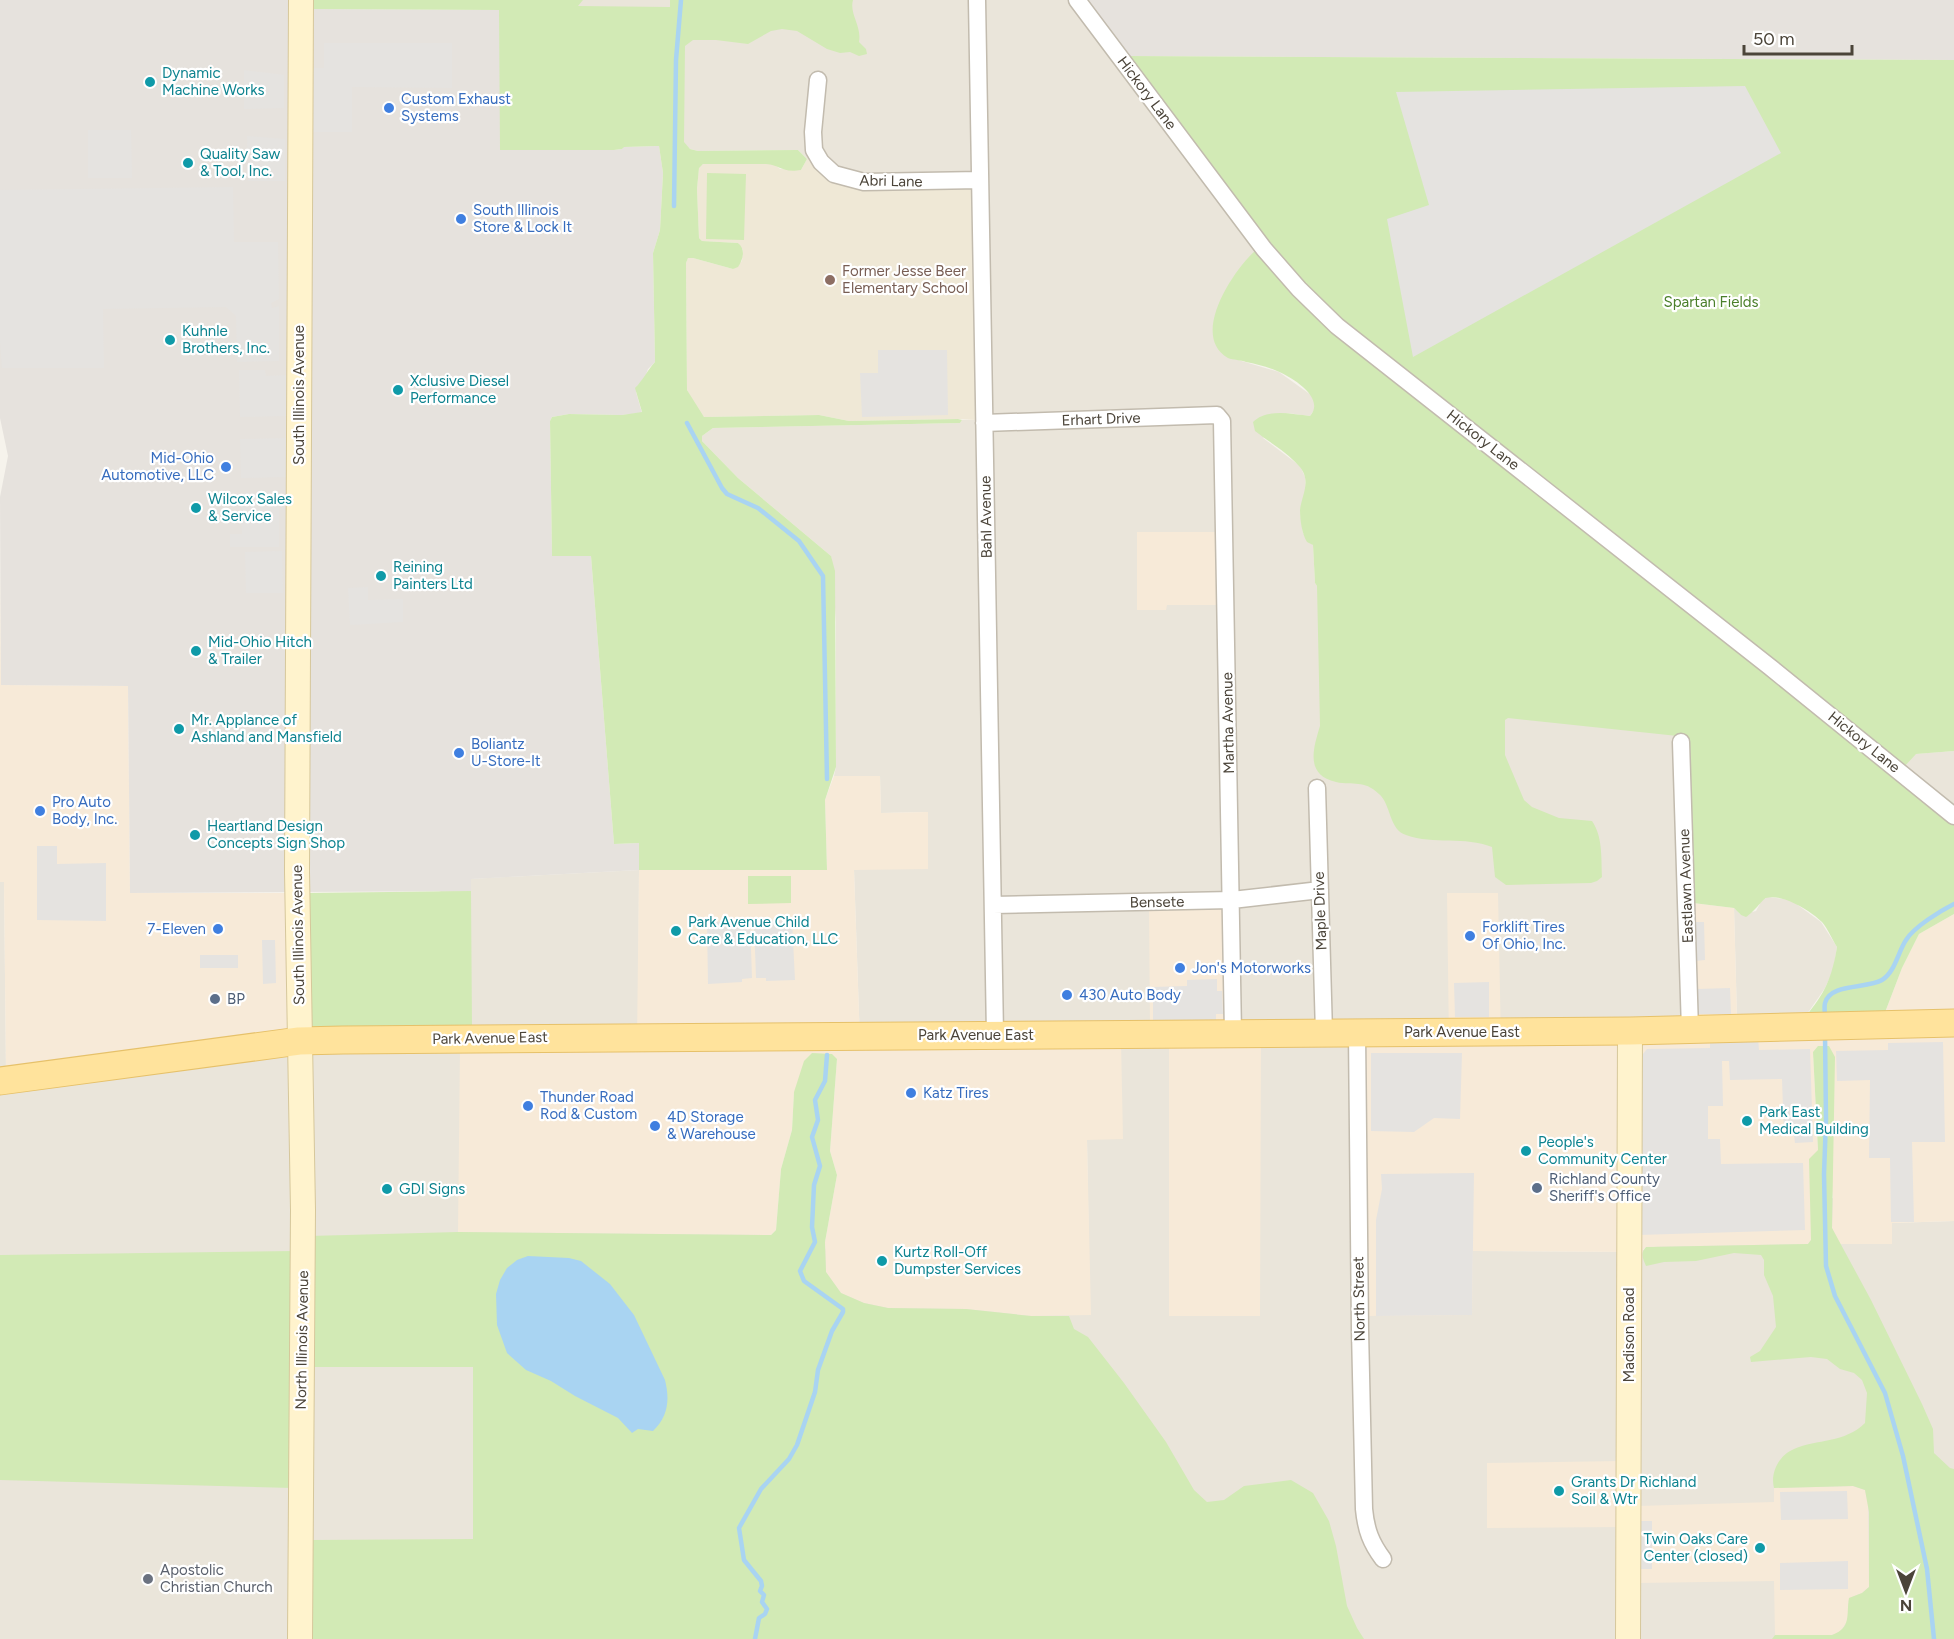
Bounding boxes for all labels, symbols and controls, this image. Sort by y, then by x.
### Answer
scale bar [1744,18,1852,56]
text: 50 m [1753,28,1795,50]
street label: Hickory Lane [1114,53,1180,133]
place label: Dynamic Machine Works [162,64,264,99]
marker: Dynamic Machine Works [143,75,157,89]
place label: Custom Exhaust Systems [401,90,511,125]
marker: Custom Exhaust Systems [382,101,396,115]
place label: Quality Saw & Tool, Inc. [200,145,281,180]
marker: Quality Saw & Tool, Inc. [181,156,195,170]
street label: Abri Lane [859,171,923,191]
place label: South Illinois Store & Lock It [473,201,573,236]
marker: South Illinois Store & Lock It [454,212,468,226]
place label: Former Jesse Beer Elementary School [842,262,968,297]
marker: Former Jesse Beer Elementary School [823,273,837,287]
park label: Spartan Fields [1663,293,1759,311]
place label: Kuhnle Brothers, Inc. [182,322,270,357]
street label: South Illinois Avenue [290,325,308,465]
marker: Kuhnle Brothers, Inc. [163,333,177,347]
place label: Xclusive Diesel Performance [410,372,509,407]
marker: Xclusive Diesel Performance [391,383,405,397]
street label: Hickory Lane [1443,406,1523,474]
street label: Erhart Drive [1061,409,1141,429]
place label: Mid-Ohio Automotive, LLC [101,449,214,484]
marker: Mid-Ohio Automotive, LLC [219,460,233,474]
street label: Bahl Avenue [976,475,996,559]
place label: Wilcox Sales & Service [208,490,292,525]
marker: Wilcox Sales & Service [189,501,203,515]
place label: Reining Painters Ltd [393,558,473,593]
marker: Reining Painters Ltd [374,569,388,583]
place label: Mid-Ohio Hitch & Trailer [208,633,312,668]
marker: Mid-Ohio Hitch & Trailer [189,644,203,658]
street label: Martha Avenue [1218,672,1238,774]
street label: Hickory Lane [1824,708,1904,776]
place label: Mr. Applance of Ashland and Mansfield [191,711,342,746]
marker: Mr. Applance of Ashland and Mansfield [172,722,186,736]
place label: Boliantz U-Store-It [471,735,541,770]
marker: Boliantz U-Store-It [452,746,466,760]
place label: Pro Auto Body, Inc. [52,793,117,828]
marker: Pro Auto Body, Inc. [33,804,47,818]
place label: Heartland Design Concepts Sign Shop [207,817,345,852]
marker: Heartland Design Concepts Sign Shop [188,828,202,842]
street label: Eastlawn Avenue [1675,828,1697,944]
street label: South Illinois Avenue [288,865,308,1005]
street label: Maple Drive [1310,871,1330,951]
street label: Bensete [1129,893,1185,911]
place label: Park Avenue Child Care & Education, LLC [688,913,839,948]
place label: Forklift Tires Of Ohio, Inc. [1482,918,1566,953]
place label: 7-Eleven [147,920,206,938]
marker: 7-Eleven [211,922,225,936]
marker: Park Avenue Child Care & Education, LLC [669,924,683,938]
marker: Forklift Tires Of Ohio, Inc. [1463,929,1477,943]
place label: Jon's Motorworks [1192,959,1311,977]
marker: Jon's Motorworks [1173,961,1187,975]
place label: 430 Auto Body [1079,986,1181,1004]
marker: 430 Auto Body [1060,988,1074,1002]
place label: BP [227,990,245,1008]
marker: BP [208,992,222,1006]
street label: Park Avenue East [1404,1023,1520,1041]
street label: Park Avenue East [918,1026,1034,1044]
street label: Park Avenue East [432,1028,548,1048]
place label: Katz Tires [923,1084,988,1102]
marker: Katz Tires [904,1086,918,1100]
place label: Thunder Road Rod & Custom [540,1088,637,1123]
marker: Thunder Road Rod & Custom [521,1099,535,1113]
place label: Park East Medical Building [1759,1103,1869,1138]
place label: 4D Storage & Warehouse [667,1108,756,1143]
marker: Park East Medical Building [1740,1114,1754,1128]
marker: 4D Storage & Warehouse [648,1119,662,1133]
place label: People's Community Center [1538,1133,1667,1168]
marker: People's Community Center [1519,1144,1533,1158]
place label: Richland County Sheriff's Office [1549,1170,1660,1205]
place label: GDI Signs [399,1180,465,1198]
marker: Richland County Sheriff's Office [1530,1181,1544,1195]
marker: GDI Signs [380,1182,394,1196]
place label: Kurtz Roll-Off Dumpster Services [894,1243,1021,1278]
marker: Kurtz Roll-Off Dumpster Services [875,1254,889,1268]
street label: North Street [1349,1256,1369,1342]
street label: North Illinois Avenue [292,1270,312,1410]
street label: Madison Road [1620,1288,1638,1382]
place label: Grants Dr Richland Soil & Wtr [1571,1473,1696,1508]
marker: Grants Dr Richland Soil & Wtr [1552,1484,1566,1498]
place label: Twin Oaks Care Center (closed) [1643,1530,1748,1565]
marker: Twin Oaks Care Center (closed) [1753,1541,1767,1555]
place label: Apostolic Christian Church [160,1561,273,1596]
north arrow [1876,1561,1936,1621]
marker: Apostolic Christian Church [141,1572,155,1586]
text: N [1900,1596,1912,1615]

